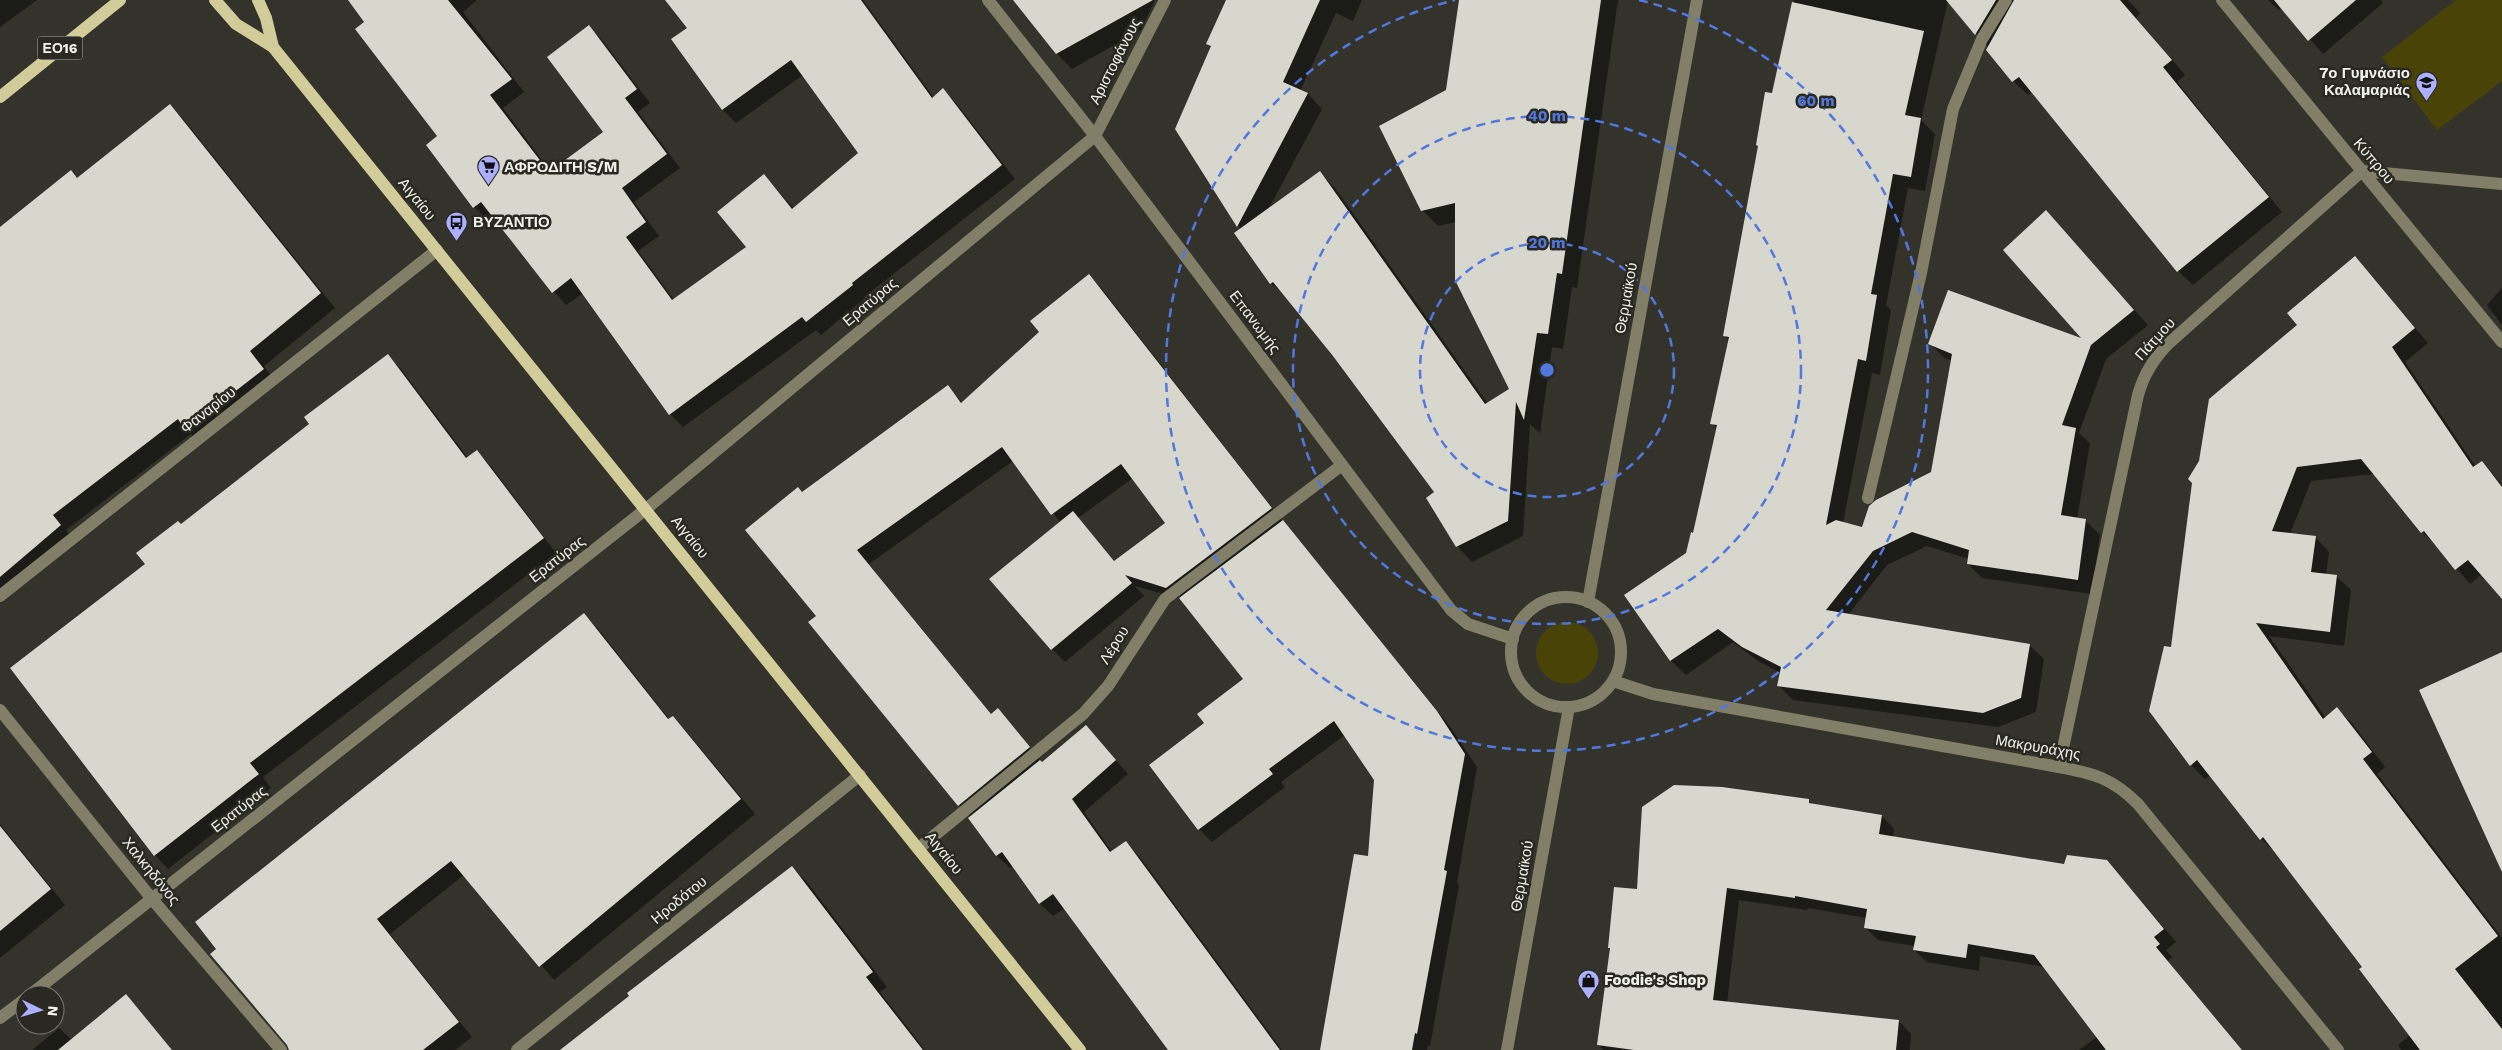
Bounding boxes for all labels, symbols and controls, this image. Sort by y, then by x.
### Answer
street label: Αριστοφάνους [1085,15,1145,107]
road number: ΕΟ16 [38,36,82,59]
place label: 7ο Γυμνάσιο Καλαμαριάς [2319,64,2410,99]
school or university icon: 7ο Γυμνάσιο Καλαμαριάς [2414,70,2438,101]
text: 60 m [1797,92,1835,110]
text: 40 m [1528,107,1566,125]
street label: Κύπρου [2350,134,2398,188]
supermarket icon: ΑΦΡΟΔΙΤΗ S/M [476,155,500,186]
place label: ΑΦΡΟΔΙΤΗ S/M [504,158,617,176]
street label: Αιγαίου [394,174,440,224]
bus stop icon: ΒΥΖΑΝΤΙΟ [445,210,469,241]
place label: ΒΥΖΑΝΤΙΟ [473,213,550,231]
text: 20 m [1528,234,1566,252]
street label: Θερμαϊκού [1611,261,1641,335]
street label: Ερατύρας [839,274,901,330]
street label: Επανωμής [1226,287,1284,357]
street label: Πάτμου [2131,314,2179,364]
centre of rings [1538,361,1556,379]
street label: Φαναρίου [177,383,239,437]
street label: Αιγαίου [667,512,713,562]
street label: Ερατύρας [526,532,588,586]
street label: Λέρου [1095,623,1133,667]
street label: Μακρυράχης [1994,731,2082,763]
street label: Ερατύρας [208,782,270,836]
street label: Αιγαίου [921,828,967,878]
street label: Χαλκηδόνος [118,834,184,908]
street label: Θερμαϊκού [1507,839,1537,913]
street label: Ηροδότου [648,872,710,928]
shop icon: Foodie's Shop [1576,968,1600,999]
place label: Foodie's Shop [1604,971,1706,989]
north arrow [15,985,65,1035]
text: N [45,1005,61,1017]

